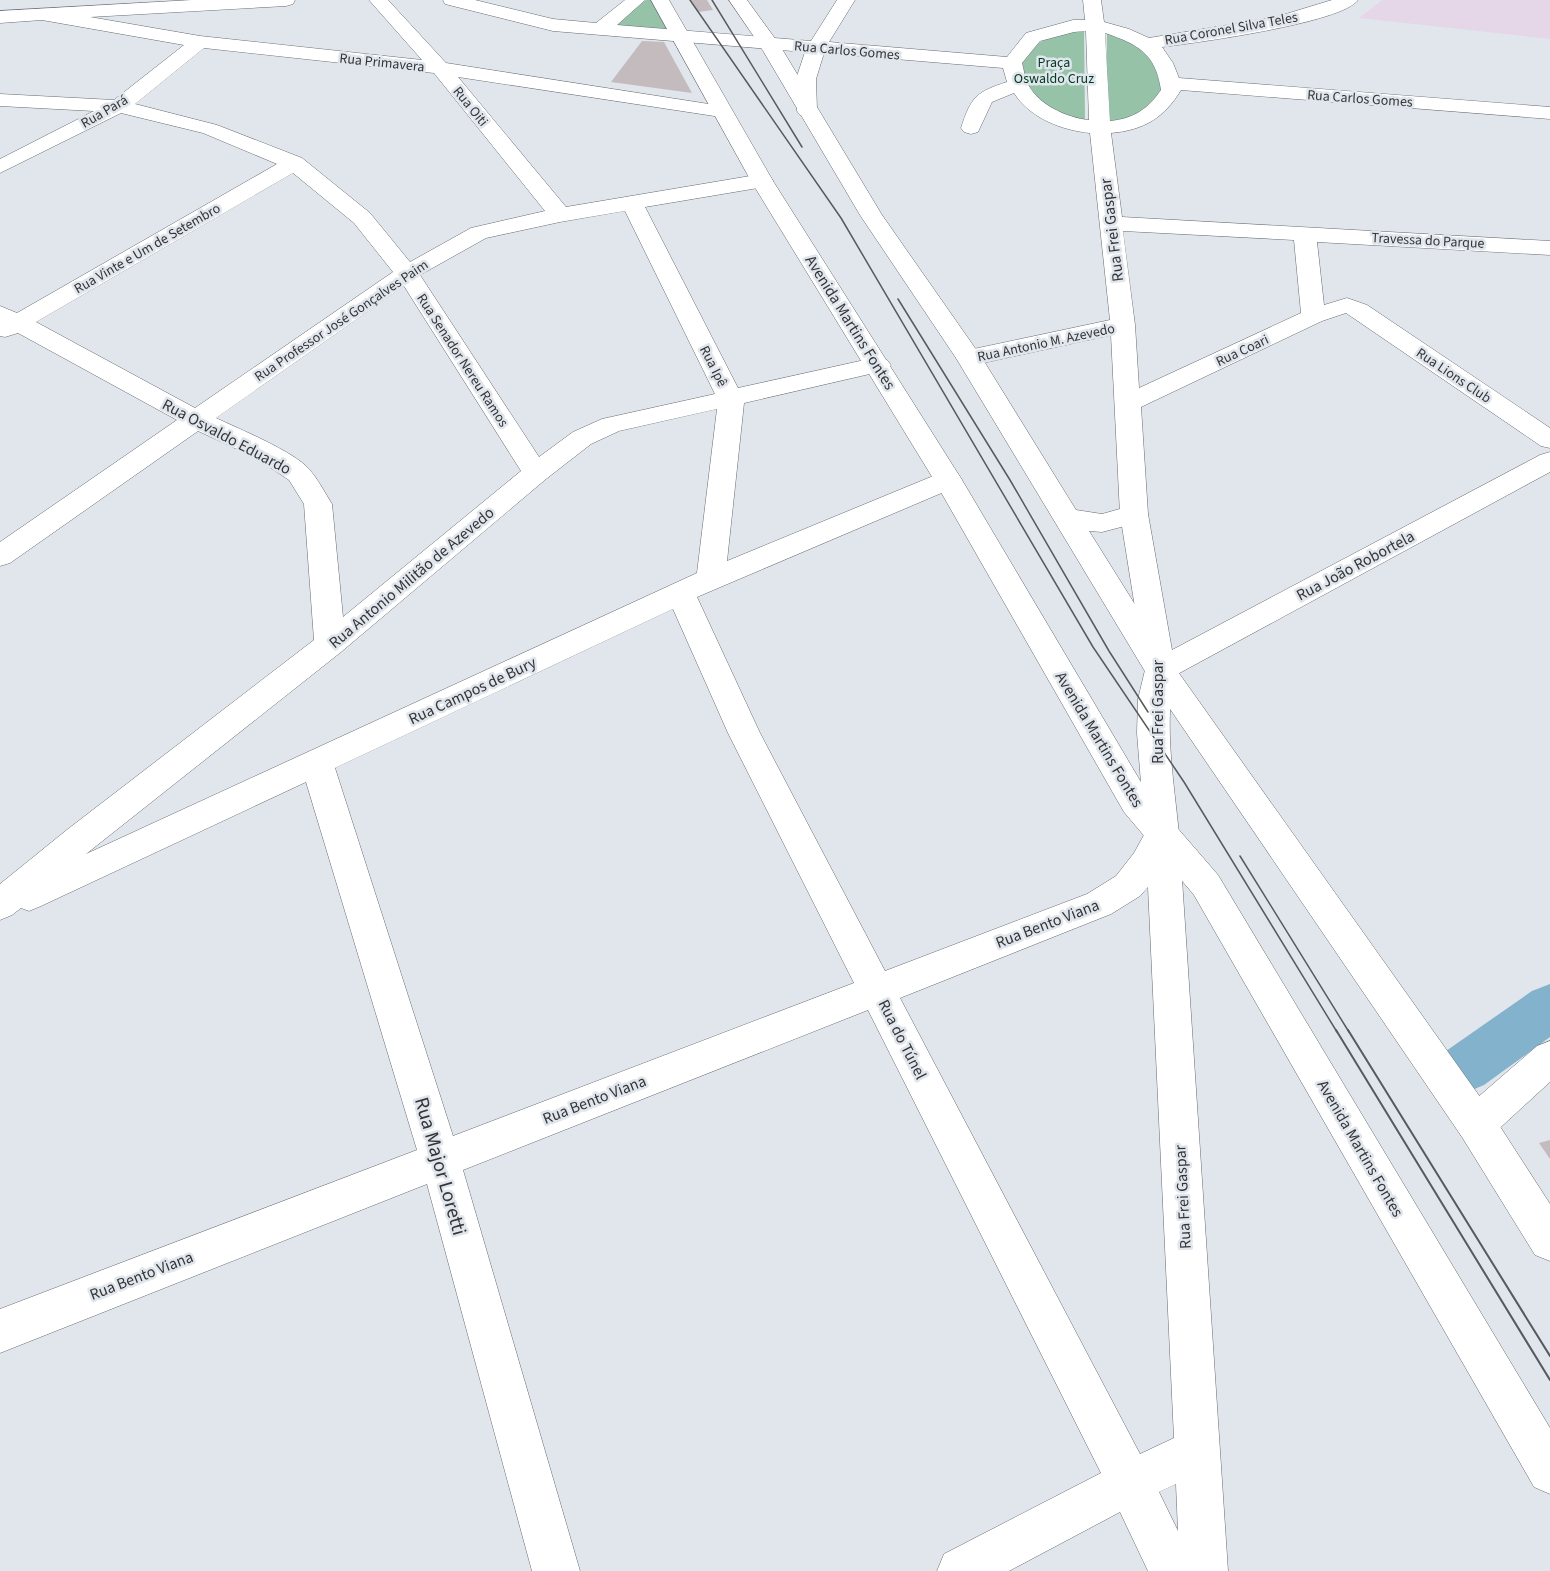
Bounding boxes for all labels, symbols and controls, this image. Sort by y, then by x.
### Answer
street label: Rua Coronel Silva Teles [1163,7,1299,51]
street label: Rua Carlos Gomes [793,36,901,66]
street label: Rua Primavera [338,49,425,77]
park label: Praça Oswaldo Cruz [1014,53,1094,89]
street label: Rua Oiti [448,82,493,131]
street label: Rua Carlos Gomes [1306,85,1414,113]
street label: Rua Pará [77,90,132,133]
street label: Rua Frei Gaspar [1095,176,1129,283]
street label: Rua Vinte e Um de Setembro [71,199,224,299]
street label: Travessa do Parque [1371,228,1485,254]
street label: Avenida Martins Fontes [800,251,901,394]
street label: Rua Professor José Gonçalves Paim [251,255,432,387]
street label: Rua Senador Nereu Ramos [411,290,513,431]
street label: Rua Antonio M. Azevedo [976,319,1117,367]
street label: Rua Coari [1213,330,1272,372]
street label: Rua Ipê [694,342,732,391]
street label: Rua Lions Club [1412,343,1495,408]
street label: Rua Osvaldo Eduardo [158,394,295,480]
street label: Rua Antonio Militão de Azevedo [324,502,499,654]
street label: Rua João Robortela [1292,525,1419,606]
street label: Rua Campos de Bury [405,651,540,730]
street label: Rua Frei Gaspar [1147,660,1169,764]
street label: Avenida Martins Fontes [1050,667,1149,812]
street label: Rua Bento Viana [992,894,1102,954]
street label: Rua do Túnel [873,996,932,1083]
street label: Rua Bento Viana [539,1070,649,1130]
street label: Avenida Martins Fontes [1312,1076,1409,1221]
street label: Rua Major Loretti [407,1094,473,1239]
street label: Rua Frei Gaspar [1169,1144,1197,1249]
street label: Rua Bento Viana [86,1246,196,1306]

